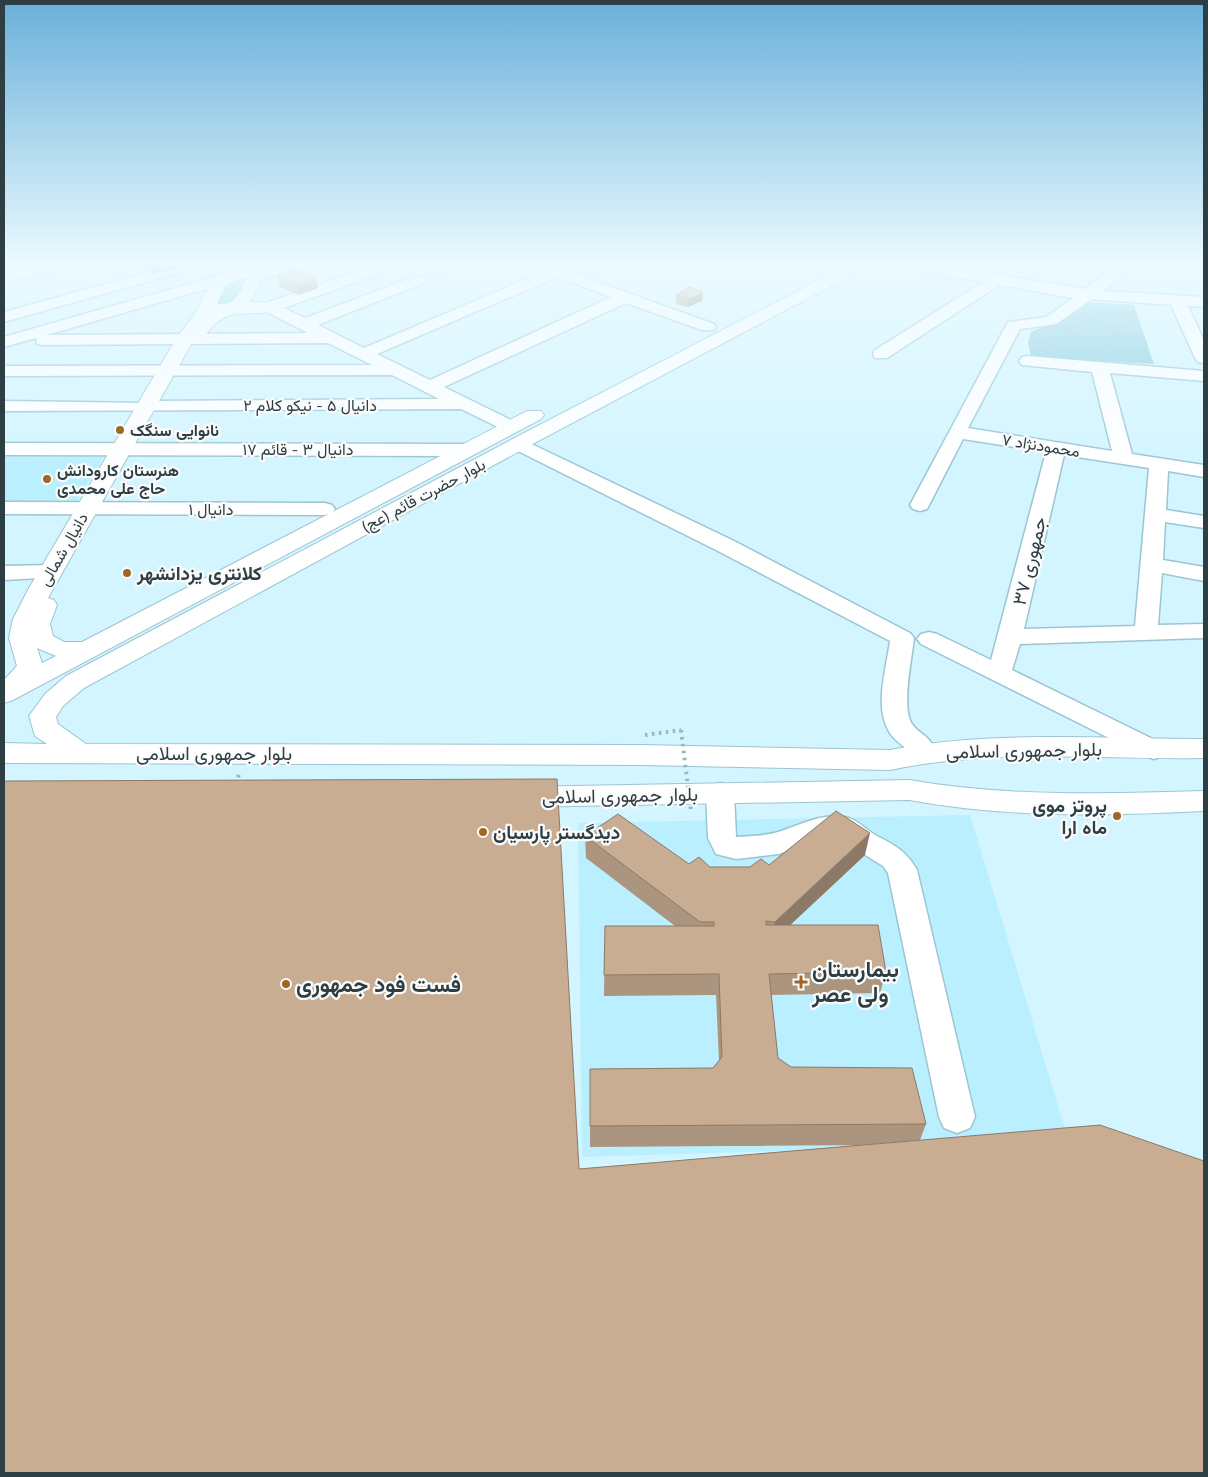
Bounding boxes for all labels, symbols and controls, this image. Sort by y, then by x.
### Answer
street label: دانیال ۵ - نیکو کلام ۲ [243,395,377,416]
place label: نانوایی سنگک [130,420,219,441]
marker: نانوایی سنگک [114,424,126,436]
street label: محمودنژاد ۷ [1001,429,1081,462]
street label: دانیال ۳ - قائم ۱۷ [243,439,353,460]
street label: بلوار حضرت قائم (عج) [357,454,490,538]
place label: هنرستان کارودانش حاج علی محمدی [57,460,179,499]
marker: هنرستان کارودانش حاج علی محمدی [41,473,53,485]
street label: دانیال ۱ [189,499,233,519]
street label: دانیال شمالی [34,509,93,590]
street label: جمهوری ۳۷ [1006,514,1052,608]
place label: کلانتری یزدانشهر [136,561,262,586]
marker: کلانتری یزدانشهر [121,567,133,579]
street label: بلوار جمهوری اسلامی [946,737,1102,763]
street label: بلوار جمهوری اسلامی [136,741,292,765]
street label: بلوار جمهوری اسلامی [542,782,698,808]
place label: پروتز موی ماه ارا [1032,793,1107,840]
marker: پروتز موی ماه ارا [1111,810,1123,822]
place label: دیدگستر پارسیان [493,820,620,846]
marker: دیدگستر پارسیان [477,826,489,838]
place label: بیمارستان ولی عصر [811,955,899,1008]
place label: فست فود جمهوری [296,970,461,998]
marker: بیمارستان ولی عصر [794,975,808,989]
marker: فست فود جمهوری [280,978,292,990]

